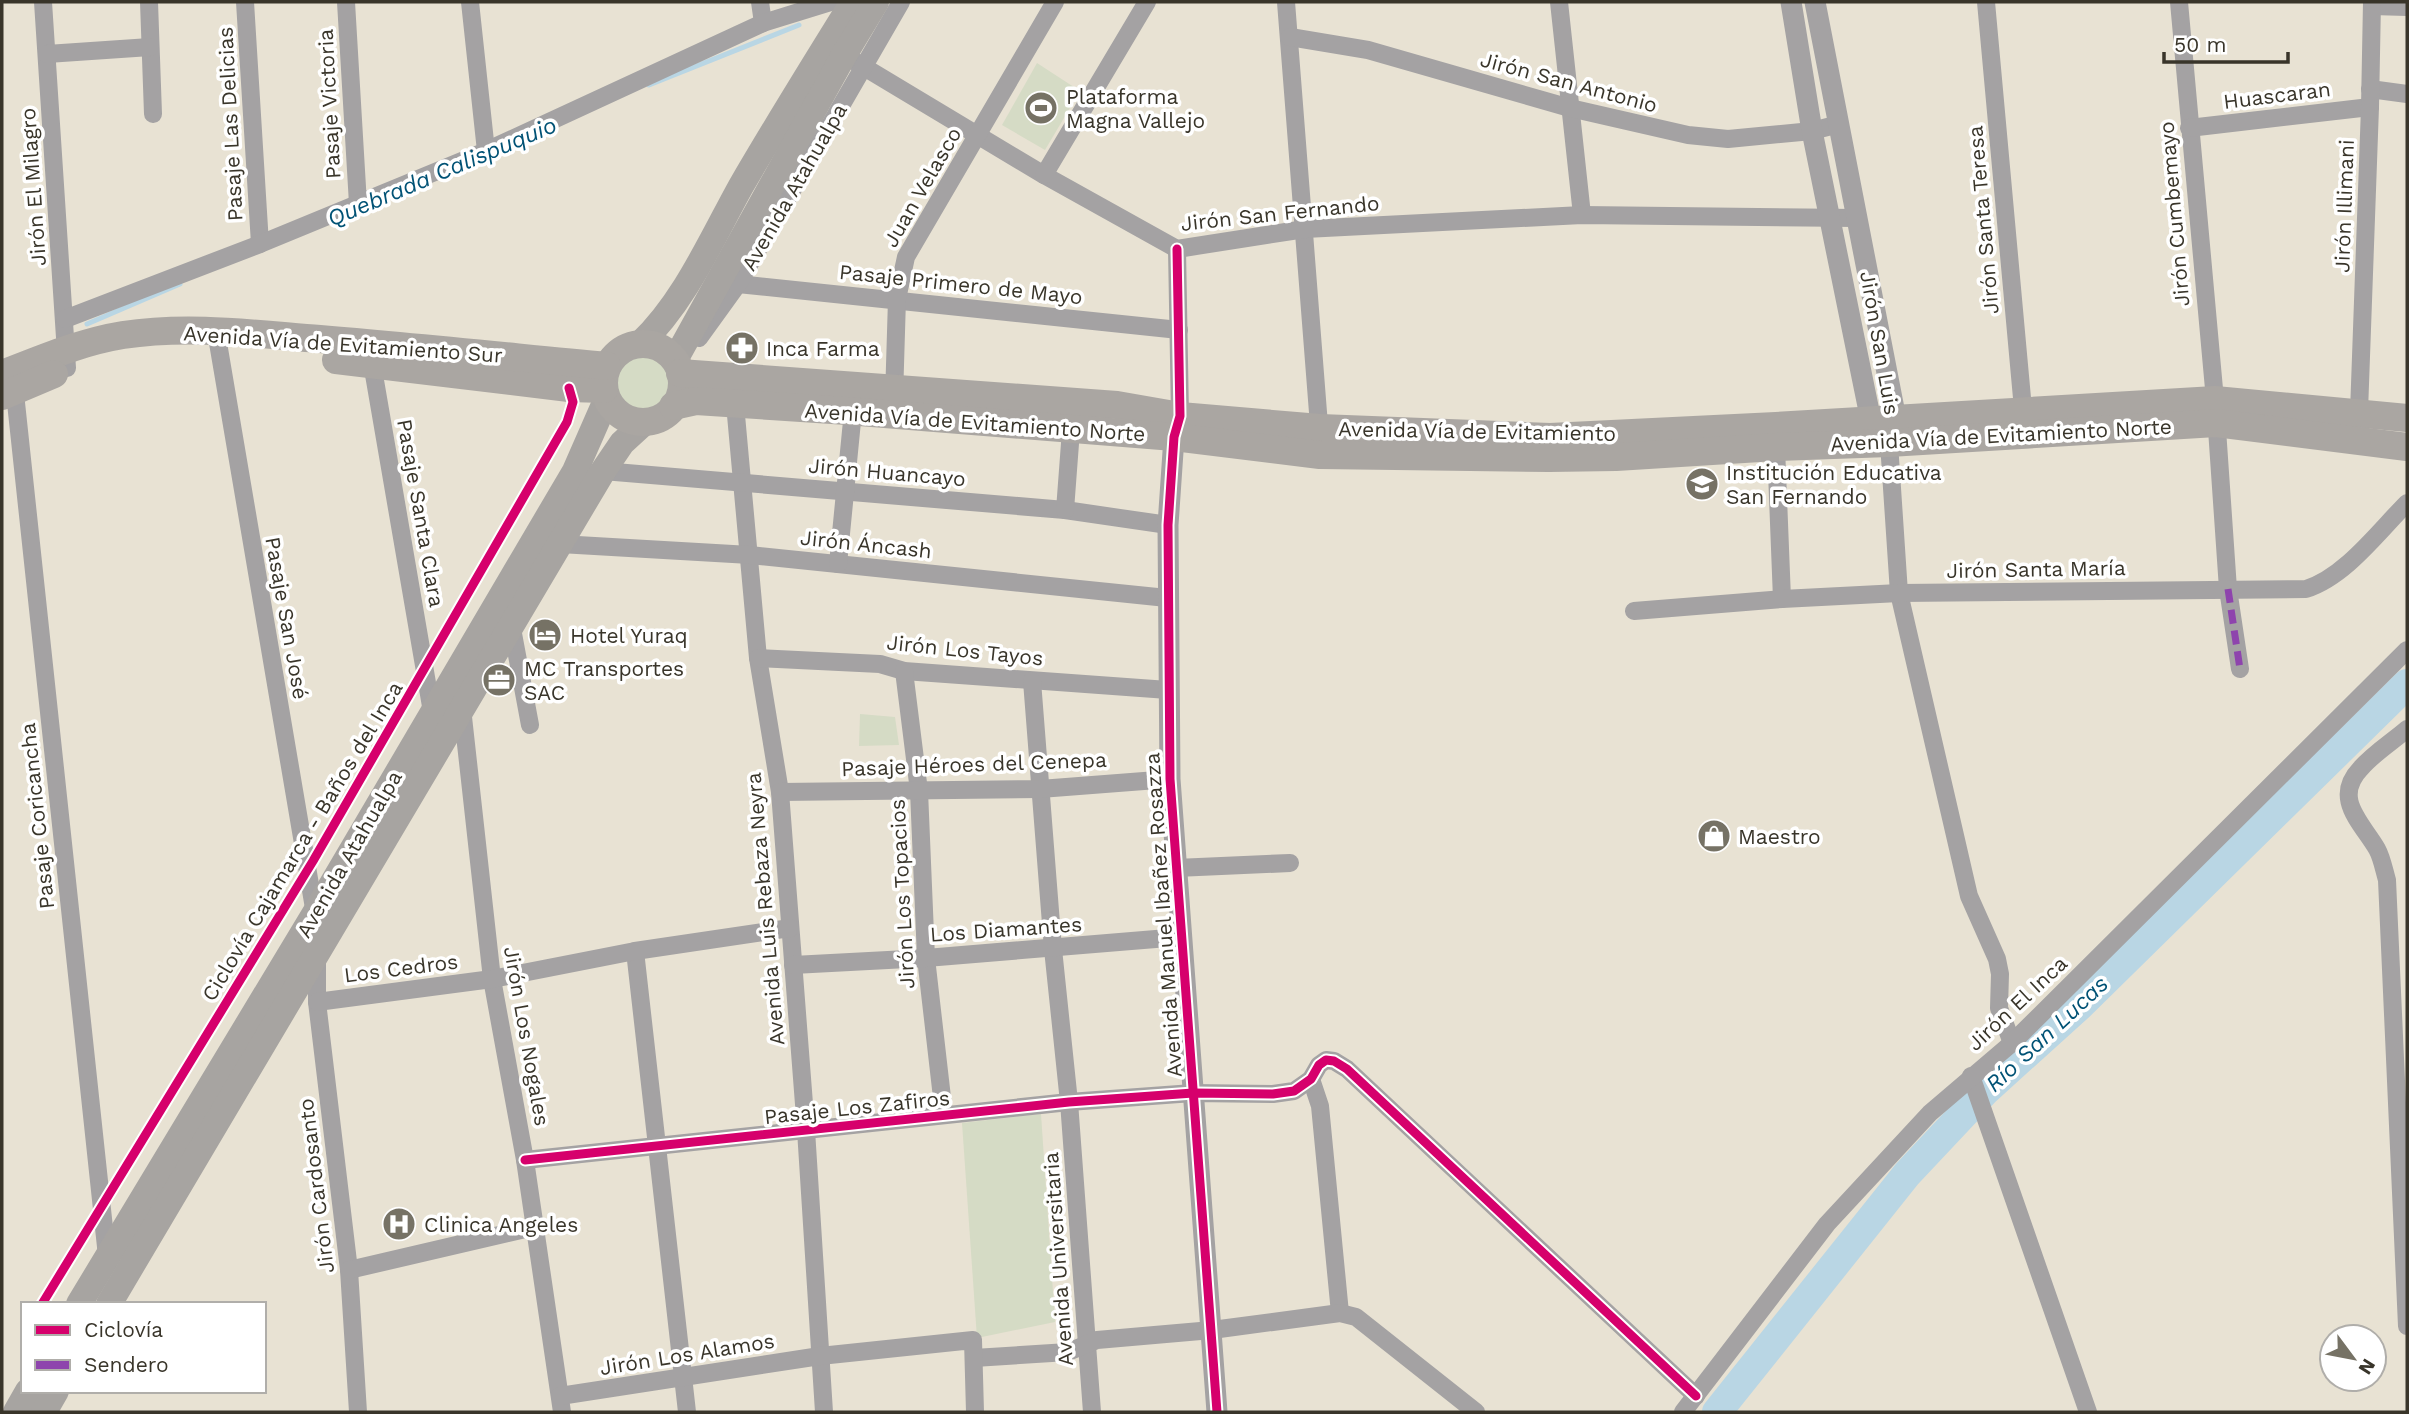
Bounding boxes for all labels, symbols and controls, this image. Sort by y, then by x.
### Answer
scale bar [2164,21,2288,65]
street label: Pasaje Las Delicias [212,26,248,222]
street label: Pasaje Victoria [313,28,345,180]
text: 50 m [2174,32,2226,57]
street label: Jirón San Antonio [1478,46,1660,118]
street label: Huascaran [2222,76,2332,114]
place label: Plataforma Magna Vallejo [1066,84,1205,133]
sports icon: Plataforma Magna Vallejo [1022,89,1060,127]
street label: Avenida Atahualpa [736,99,852,275]
street label: Jirón El Milagro [15,107,51,267]
water label: Quebrada Calispuquio [323,111,561,233]
street label: Jirón Cumbemayo [2153,120,2195,308]
street label: Juan Velasco [878,123,966,251]
street label: Jirón Santa Teresa [1962,125,2004,315]
street label: Jirón Illimani [2329,139,2359,273]
street label: Jirón San Fernando [1179,190,1381,236]
street label: Pasaje Primero de Mayo [838,259,1084,309]
street label: Jirón San Luis [1855,269,1905,417]
street label: Avenida Vía de Evitamiento Sur [183,320,504,368]
pharmacy icon: Inca Farma [723,329,761,367]
place label: Inca Farma [766,336,880,361]
street label: Avenida Vía de Evitamiento Norte [804,398,1146,446]
street label: Avenida Vía de Evitamiento Norte [1830,414,2172,456]
street label: Avenida Vía de Evitamiento [1338,416,1616,446]
street label: Pasaje Santa Clara [392,417,450,609]
street label: Jirón Huancayo [807,453,967,491]
place label: Institución Educativa San Fernando [1726,460,1942,509]
school or university icon: Institución Educativa San Fernando [1683,465,1721,503]
street label: Jirón Áncash [799,525,933,563]
street label: Pasaje San José [260,535,314,701]
street label: Jirón Santa María [1946,555,2126,583]
hotel icon: Hotel Yuraq [526,616,564,654]
place label: Hotel Yuraq [570,623,688,648]
street label: Jirón Los Tayos [886,629,1044,671]
place label: MC Transportes SAC [524,656,684,705]
office icon: MC Transportes SAC [480,661,518,699]
street label: Ciclovía Cajamarca - Baños del Inca [196,677,408,1005]
street label: Pasaje Coricancha [15,722,59,910]
street label: Pasaje Héroes del Cenepa [841,747,1107,781]
street label: Avenida Manuel Ibañez Rosazza [1139,752,1187,1078]
street label: Avenida Atahualpa [291,766,407,942]
street label: Avenida Luis Rebaza Neyra [741,771,789,1047]
street label: Jirón Los Topacios [885,799,919,989]
shop icon: Maestro [1695,817,1733,855]
place label: Maestro [1738,824,1821,849]
street label: Los Diamantes [929,911,1083,947]
street label: Jirón Los Nogales [499,944,555,1128]
street label: Los Cedros [343,949,459,987]
street label: Jirón El Inca [1962,950,2072,1056]
water label: Río San Lucas [1980,970,2114,1098]
street label: Pasaje Los Zafiros [763,1085,951,1129]
street label: Jirón Cardosanto [293,1097,339,1275]
street label: Avenida Universitaria [1038,1151,1078,1367]
hospital icon: Clinica Angeles [380,1205,418,1243]
place label: Clinica Angeles [424,1212,578,1237]
legend [21,1302,266,1393]
text: Ciclovía [84,1317,163,1342]
north arrow [2318,1323,2388,1393]
street label: Jirón Los Alamos [598,1328,776,1380]
text: Sendero [84,1352,169,1377]
text: N [2354,1355,2380,1379]

